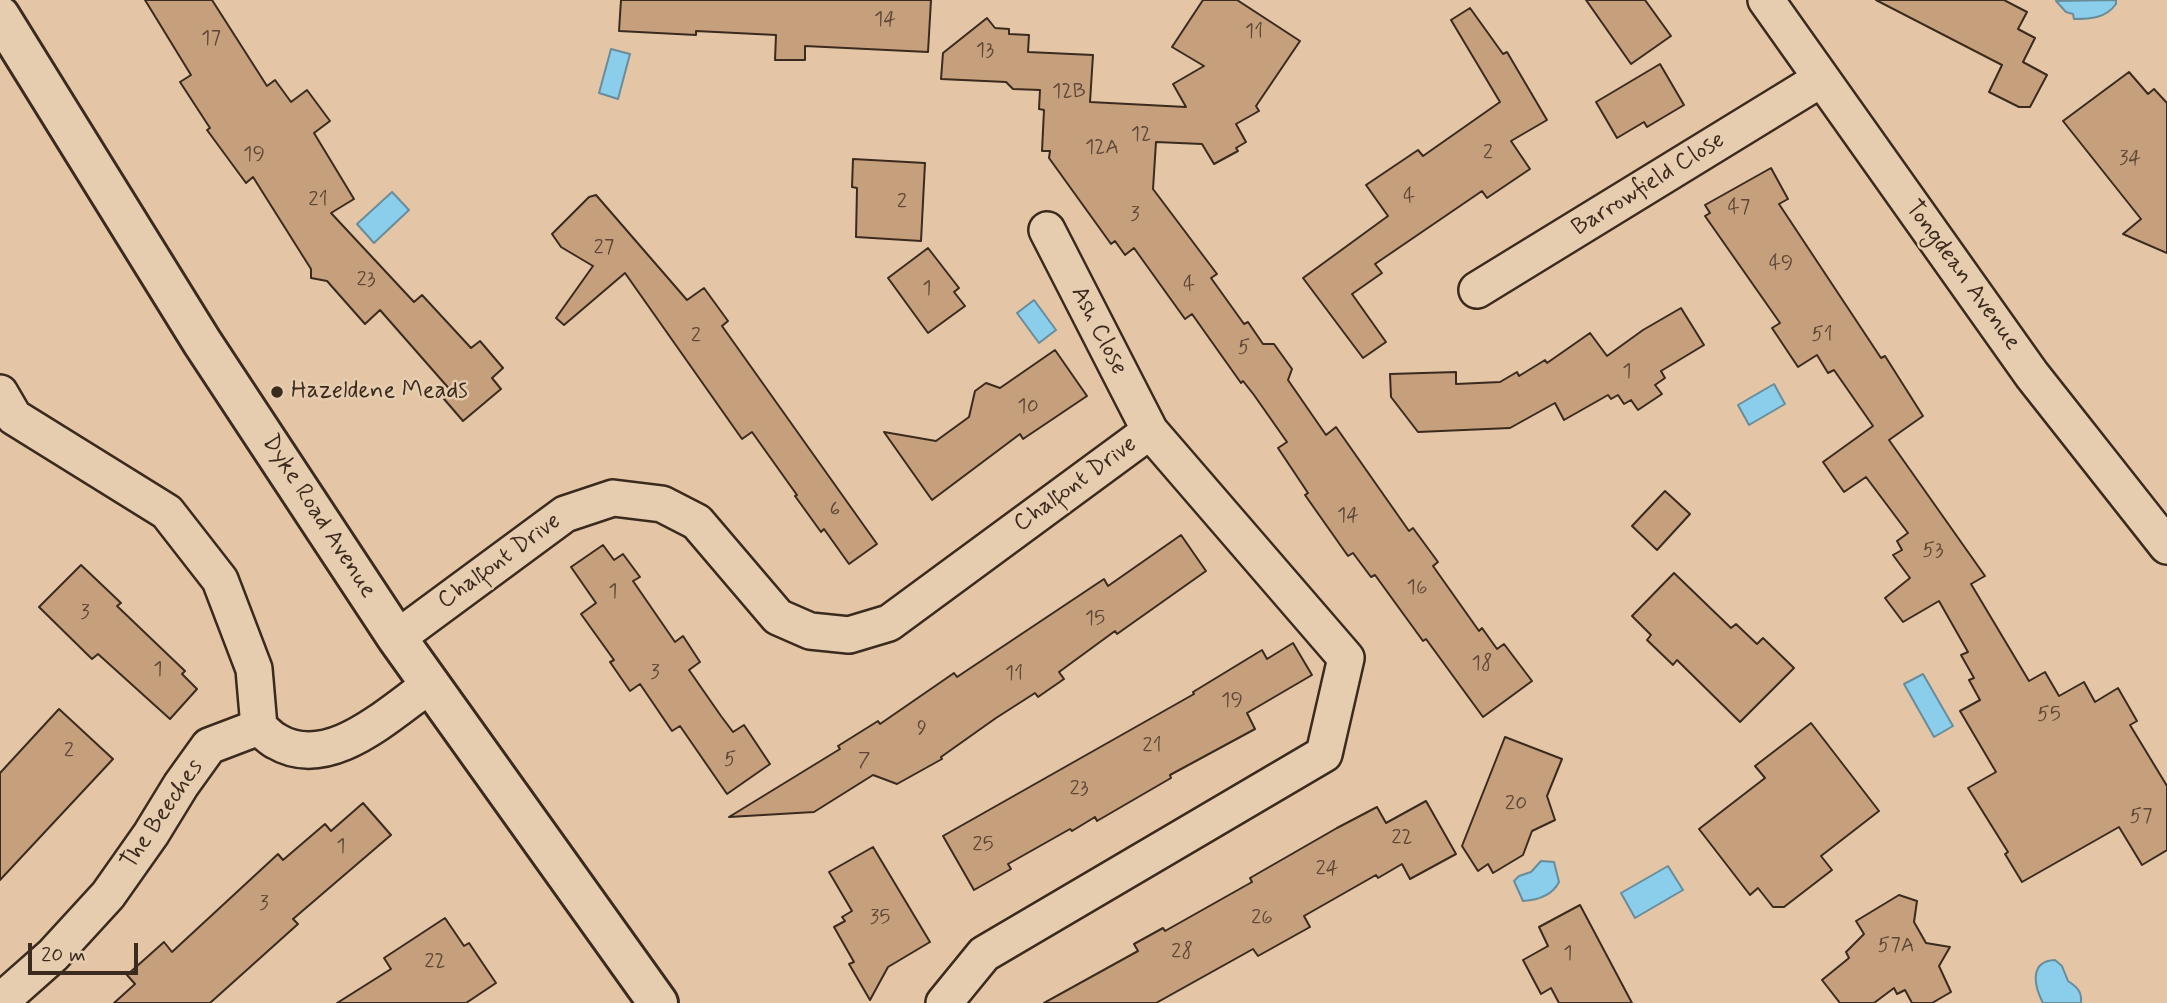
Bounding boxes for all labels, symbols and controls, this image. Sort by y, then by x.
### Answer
house number: 14 [874,8,896,34]
house number: 11 [1245,20,1263,46]
house number: 17 [201,27,221,53]
house number: 13 [976,39,994,65]
house number: 12B [1052,80,1086,106]
house number: 12 [1131,123,1151,149]
street label: Barrowfield Close [1567,126,1731,244]
house number: 12A [1085,136,1119,162]
house number: 2 [1483,141,1493,167]
house number: 19 [243,143,265,169]
house number: 34 [2119,147,2141,173]
house number: 4 [1403,185,1415,211]
house number: 21 [308,188,328,214]
house number: 2 [897,190,907,216]
street label: Tongdean Avenue [1898,195,2026,357]
house number: 47 [1728,196,1750,222]
house number: 3 [1130,203,1140,229]
house number: 27 [594,236,614,262]
house number: 49 [1769,252,1793,278]
house number: 23 [356,268,376,294]
house number: 4 [1183,273,1195,299]
house number: 1 [922,277,932,303]
street label: Ash Close [1063,282,1133,380]
house number: 51 [1811,323,1833,349]
house number: 2 [691,324,701,350]
house number: 5 [1238,336,1250,362]
house number: 1 [1622,360,1632,386]
place label: Hazeldene Meads [291,378,468,406]
marker: Hazeldene Meads [269,384,285,400]
house number: 10 [1017,395,1039,421]
street label: Dyke Road Avenue [255,430,381,604]
street label: Chalfont Drive [1009,431,1143,539]
house number: 6 [830,498,840,524]
house number: 14 [1337,504,1359,530]
street label: Chalfont Drive [433,508,567,616]
house number: 53 [1922,539,1944,565]
house number: 16 [1407,576,1427,602]
house number: 1 [608,580,618,606]
house number: 3 [80,601,90,627]
house number: 15 [1085,607,1105,633]
house number: 18 [1472,652,1492,678]
house number: 1 [153,658,163,684]
house number: 3 [650,661,660,687]
house number: 11 [1005,662,1023,688]
house number: 19 [1221,689,1243,715]
house number: 55 [2037,703,2061,729]
house number: 9 [917,717,927,743]
house number: 21 [1142,734,1162,760]
house number: 2 [64,739,74,765]
house number: 5 [724,748,736,774]
house number: 7 [858,749,870,775]
street label: The Beeches [116,754,210,876]
house number: 23 [1069,777,1089,803]
house number: 20 [1505,792,1527,818]
house number: 57 [2129,805,2153,831]
house number: 22 [1391,826,1413,852]
house number: 25 [972,833,994,859]
house number: 1 [336,835,346,861]
house number: 24 [1315,857,1339,883]
house number: 3 [259,892,269,918]
house number: 35 [870,906,890,932]
house number: 26 [1251,906,1273,932]
scale bar [32,930,142,974]
house number: 57A [1878,934,1914,960]
house number: 28 [1171,940,1193,966]
text: 20 m [41,941,86,969]
house number: 1 [1563,942,1573,968]
house number: 22 [424,950,446,976]

